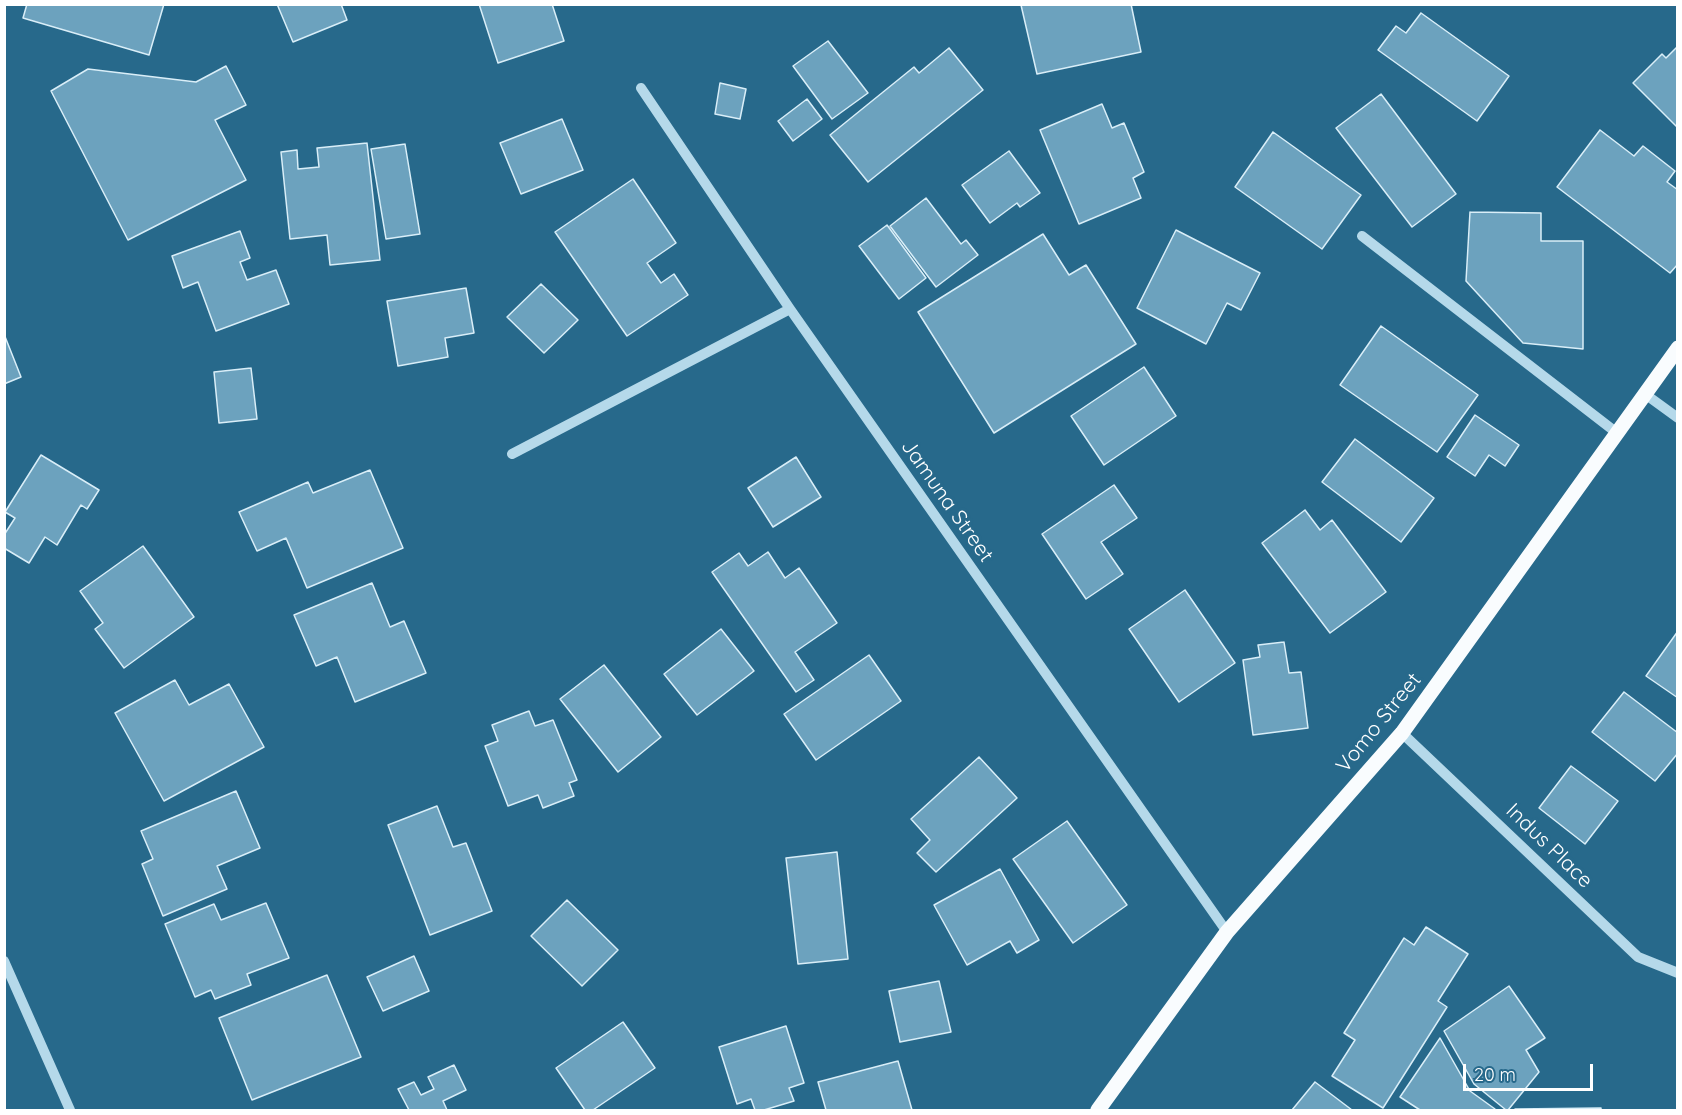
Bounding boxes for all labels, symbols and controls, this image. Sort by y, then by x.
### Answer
street label: Jamuna Street [895,435,999,567]
street label: Vomo Street [1331,668,1427,778]
street label: Indus Place [1500,798,1598,894]
scale bar [1466,1052,1596,1090]
text: 20 m [1474,1063,1516,1086]

